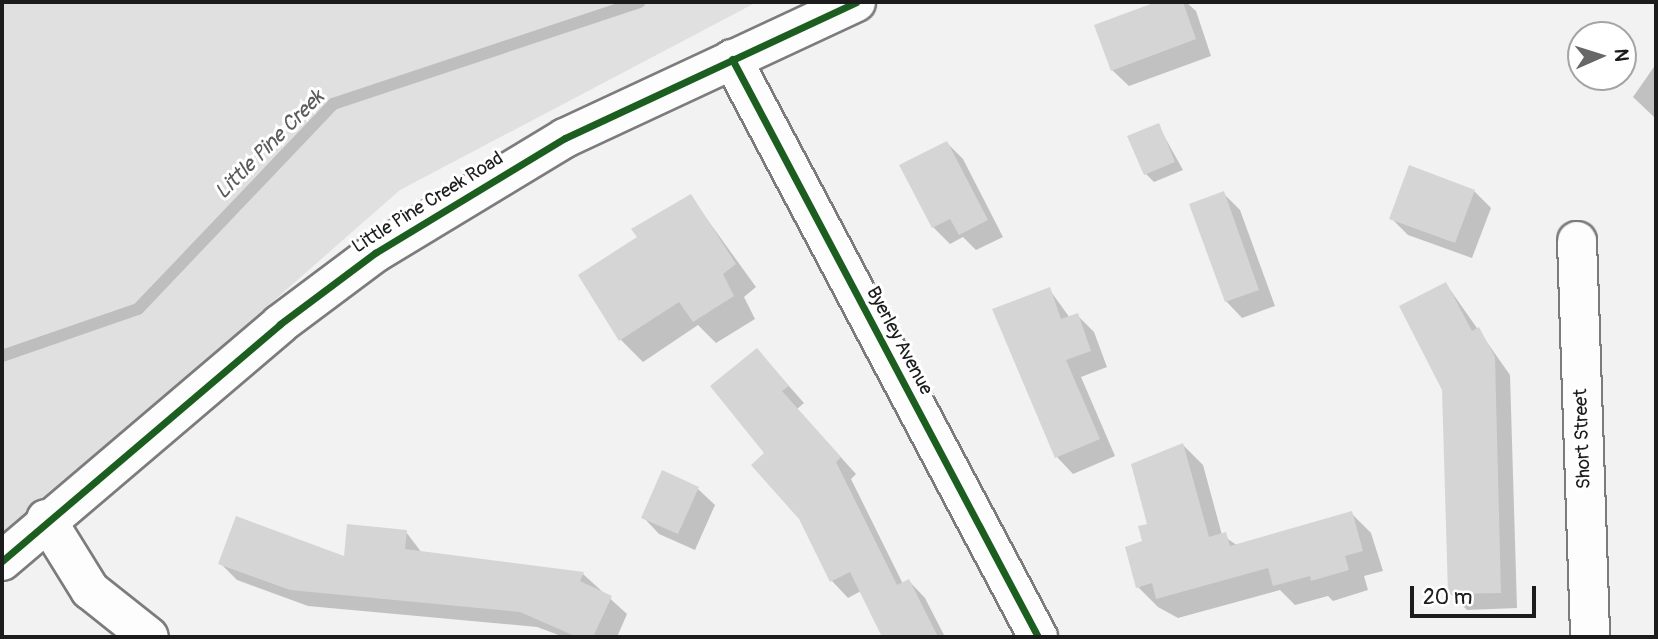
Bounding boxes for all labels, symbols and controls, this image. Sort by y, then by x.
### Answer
north arrow [1567,21,1637,91]
text: N [1609,48,1633,62]
water label: Little Pine Creek [210,85,330,205]
street label: Little Pine Creek Road [348,147,508,259]
street label: Byerley Avenue [861,283,937,399]
street label: Short Street [1570,388,1596,490]
scale bar [1413,572,1539,616]
text: 20 m [1423,584,1472,611]

